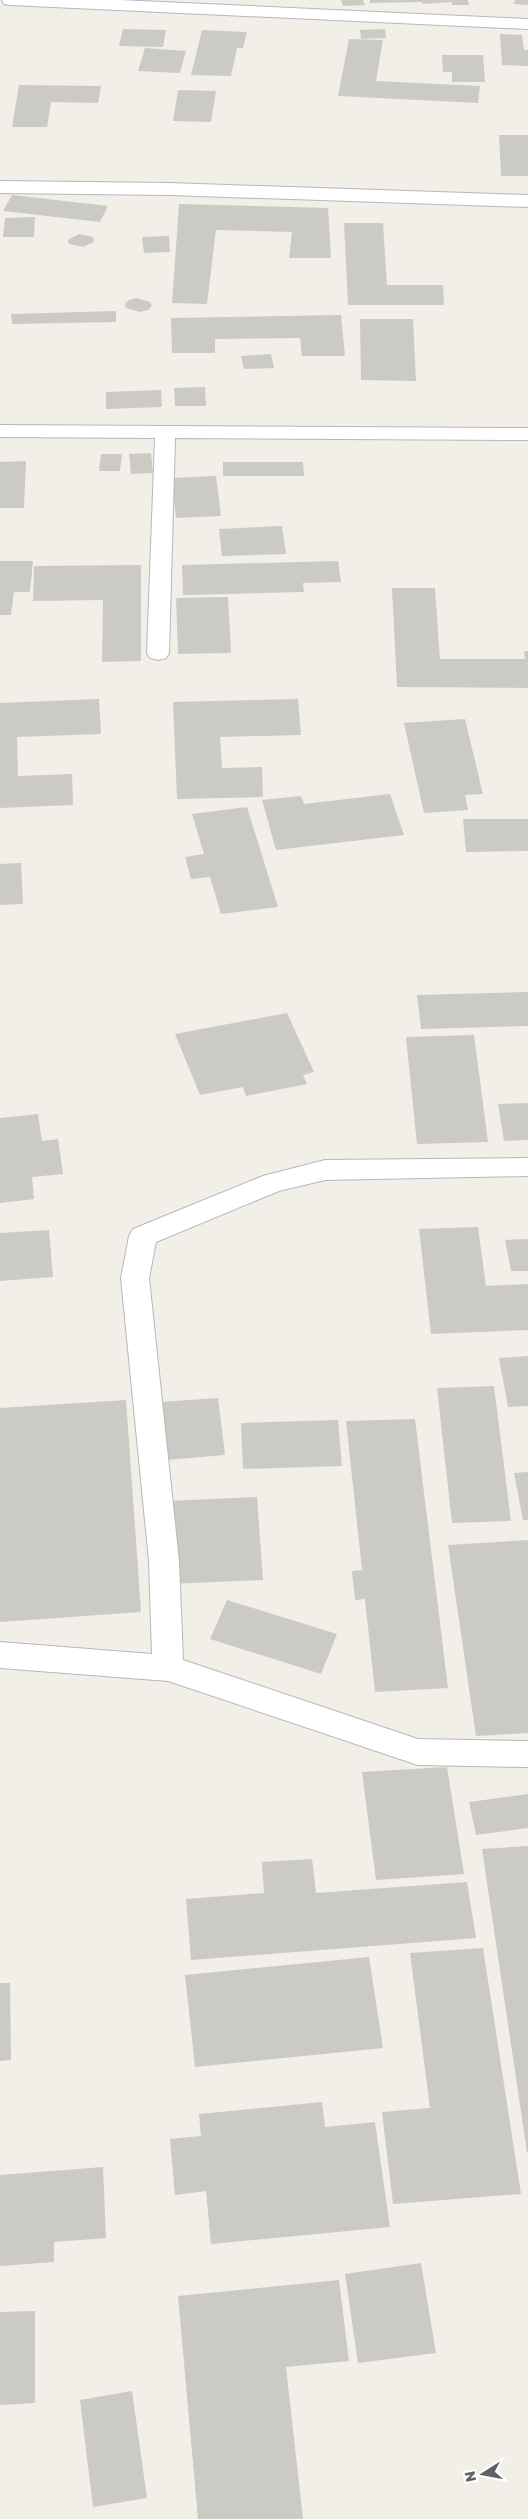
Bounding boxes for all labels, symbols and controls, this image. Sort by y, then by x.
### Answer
north arrow [458,2449,508,2499]
text: N [460,2470,479,2483]

